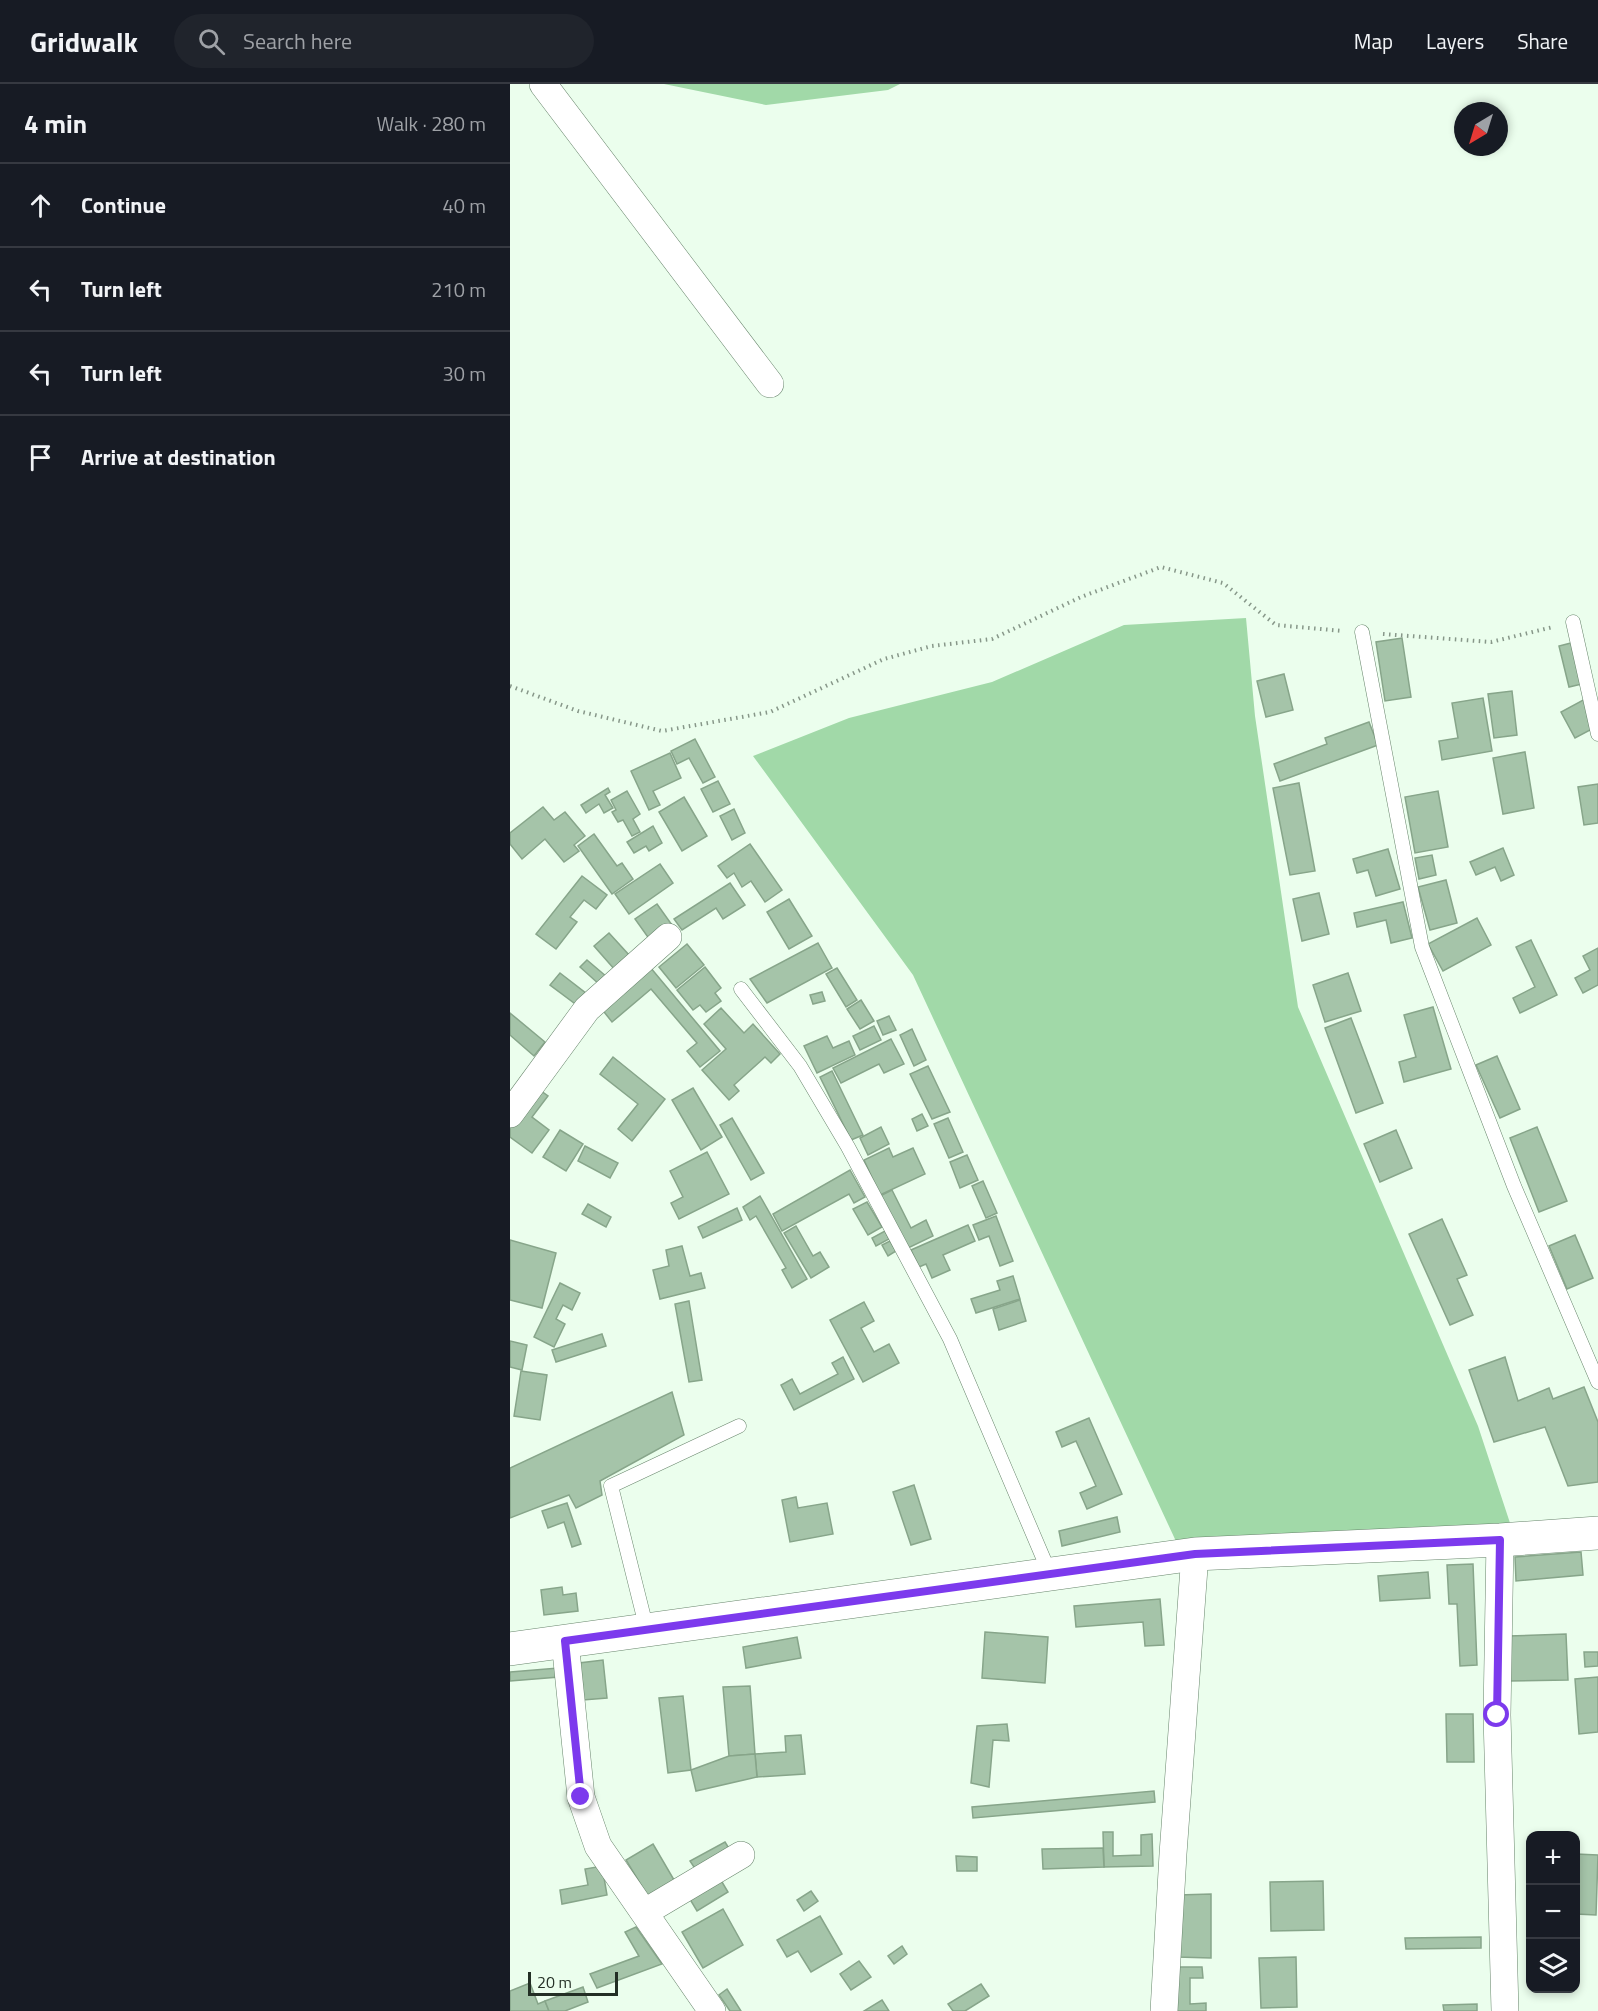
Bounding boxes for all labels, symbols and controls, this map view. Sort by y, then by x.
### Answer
search box [174,14,594,68]
text: Gridwalk [30,20,138,63]
text: Search here [243,24,352,58]
icon: search [195,25,228,58]
text: Map [1354,25,1393,57]
text: Layers [1426,25,1484,57]
text: Share [1517,25,1568,57]
north arrow [1454,102,1508,156]
text: 4 min [24,104,87,143]
text: Walk · 280 m [377,108,486,139]
text: Continue [81,188,166,222]
icon: ahead [24,189,57,222]
text: 40 m [442,190,486,221]
text: Turn left [81,272,162,306]
icon: left [24,273,57,306]
text: 210 m [431,274,486,305]
text: Turn left [81,356,162,390]
icon: left [24,357,57,390]
text: 30 m [442,358,486,389]
text: Arrive at destination [81,440,276,474]
icon: arrive [24,441,57,474]
route start [1483,1701,1509,1727]
route end [567,1783,593,1809]
map controls [1526,1831,1580,1993]
button: + [1526,1831,1580,1885]
button: − [1526,1885,1580,1939]
button: layers [1526,1939,1580,1993]
scale bar [528,1969,618,1996]
text: 20 m [537,1970,572,1994]

